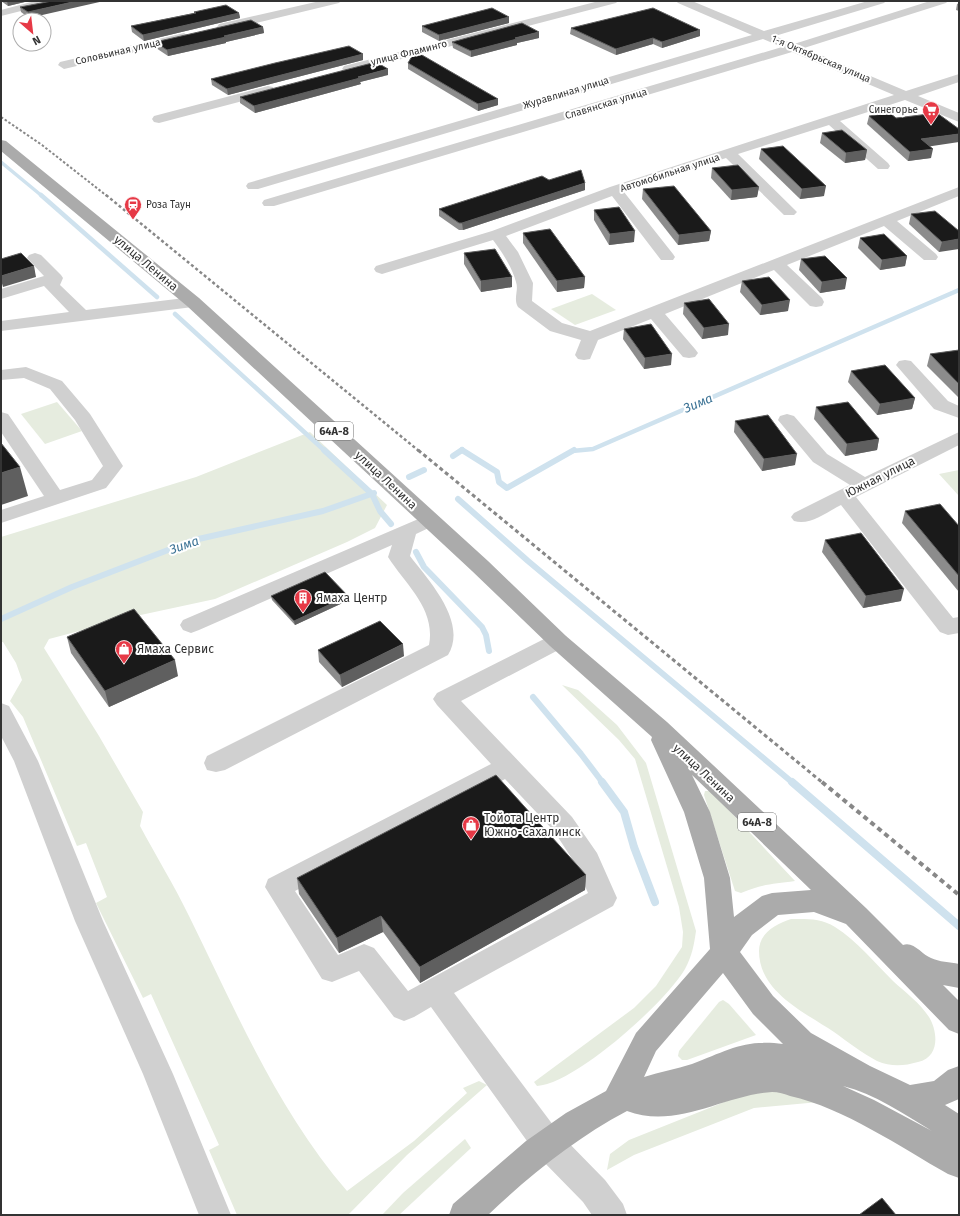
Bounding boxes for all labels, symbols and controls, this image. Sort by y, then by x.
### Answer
north arrow [12,12,52,52]
text: N [30,33,43,48]
street label: 1-я Октябрьская улица [770,33,872,85]
street label: Соловьиная улица [74,36,162,68]
street label: улица Фламинго [370,38,449,68]
street label: Журавлиная улица [522,74,610,112]
street label: Славянская улица [564,86,648,122]
supermarket icon: Синегорье [921,100,941,125]
place label: Синегорье [869,104,918,116]
street label: Автомобильная улица [619,151,721,195]
station icon: Роза Таун [123,195,143,220]
place label: Роза Таун [146,199,191,211]
street label: улица Ленина [111,232,181,294]
water label: Зима [680,390,715,416]
road number: 64А-8 [315,422,353,440]
street label: улица Ленина [352,448,420,512]
street label: Южная улица [843,453,917,501]
water label: Зима [166,533,201,557]
building icon: Ямаха Центр [293,588,313,613]
place label: Ямаха Центр [316,591,387,605]
shop icon: Ямаха Сервис [114,639,134,664]
place label: Ямаха Сервис [137,642,214,656]
street label: улица Ленина [670,741,738,805]
place label: Тойота Центр Южно-Сахалинск [484,811,582,839]
road number: 64А-8 [738,813,776,831]
shop icon: Тойота Центр Южно-Сахалинск [461,815,481,840]

